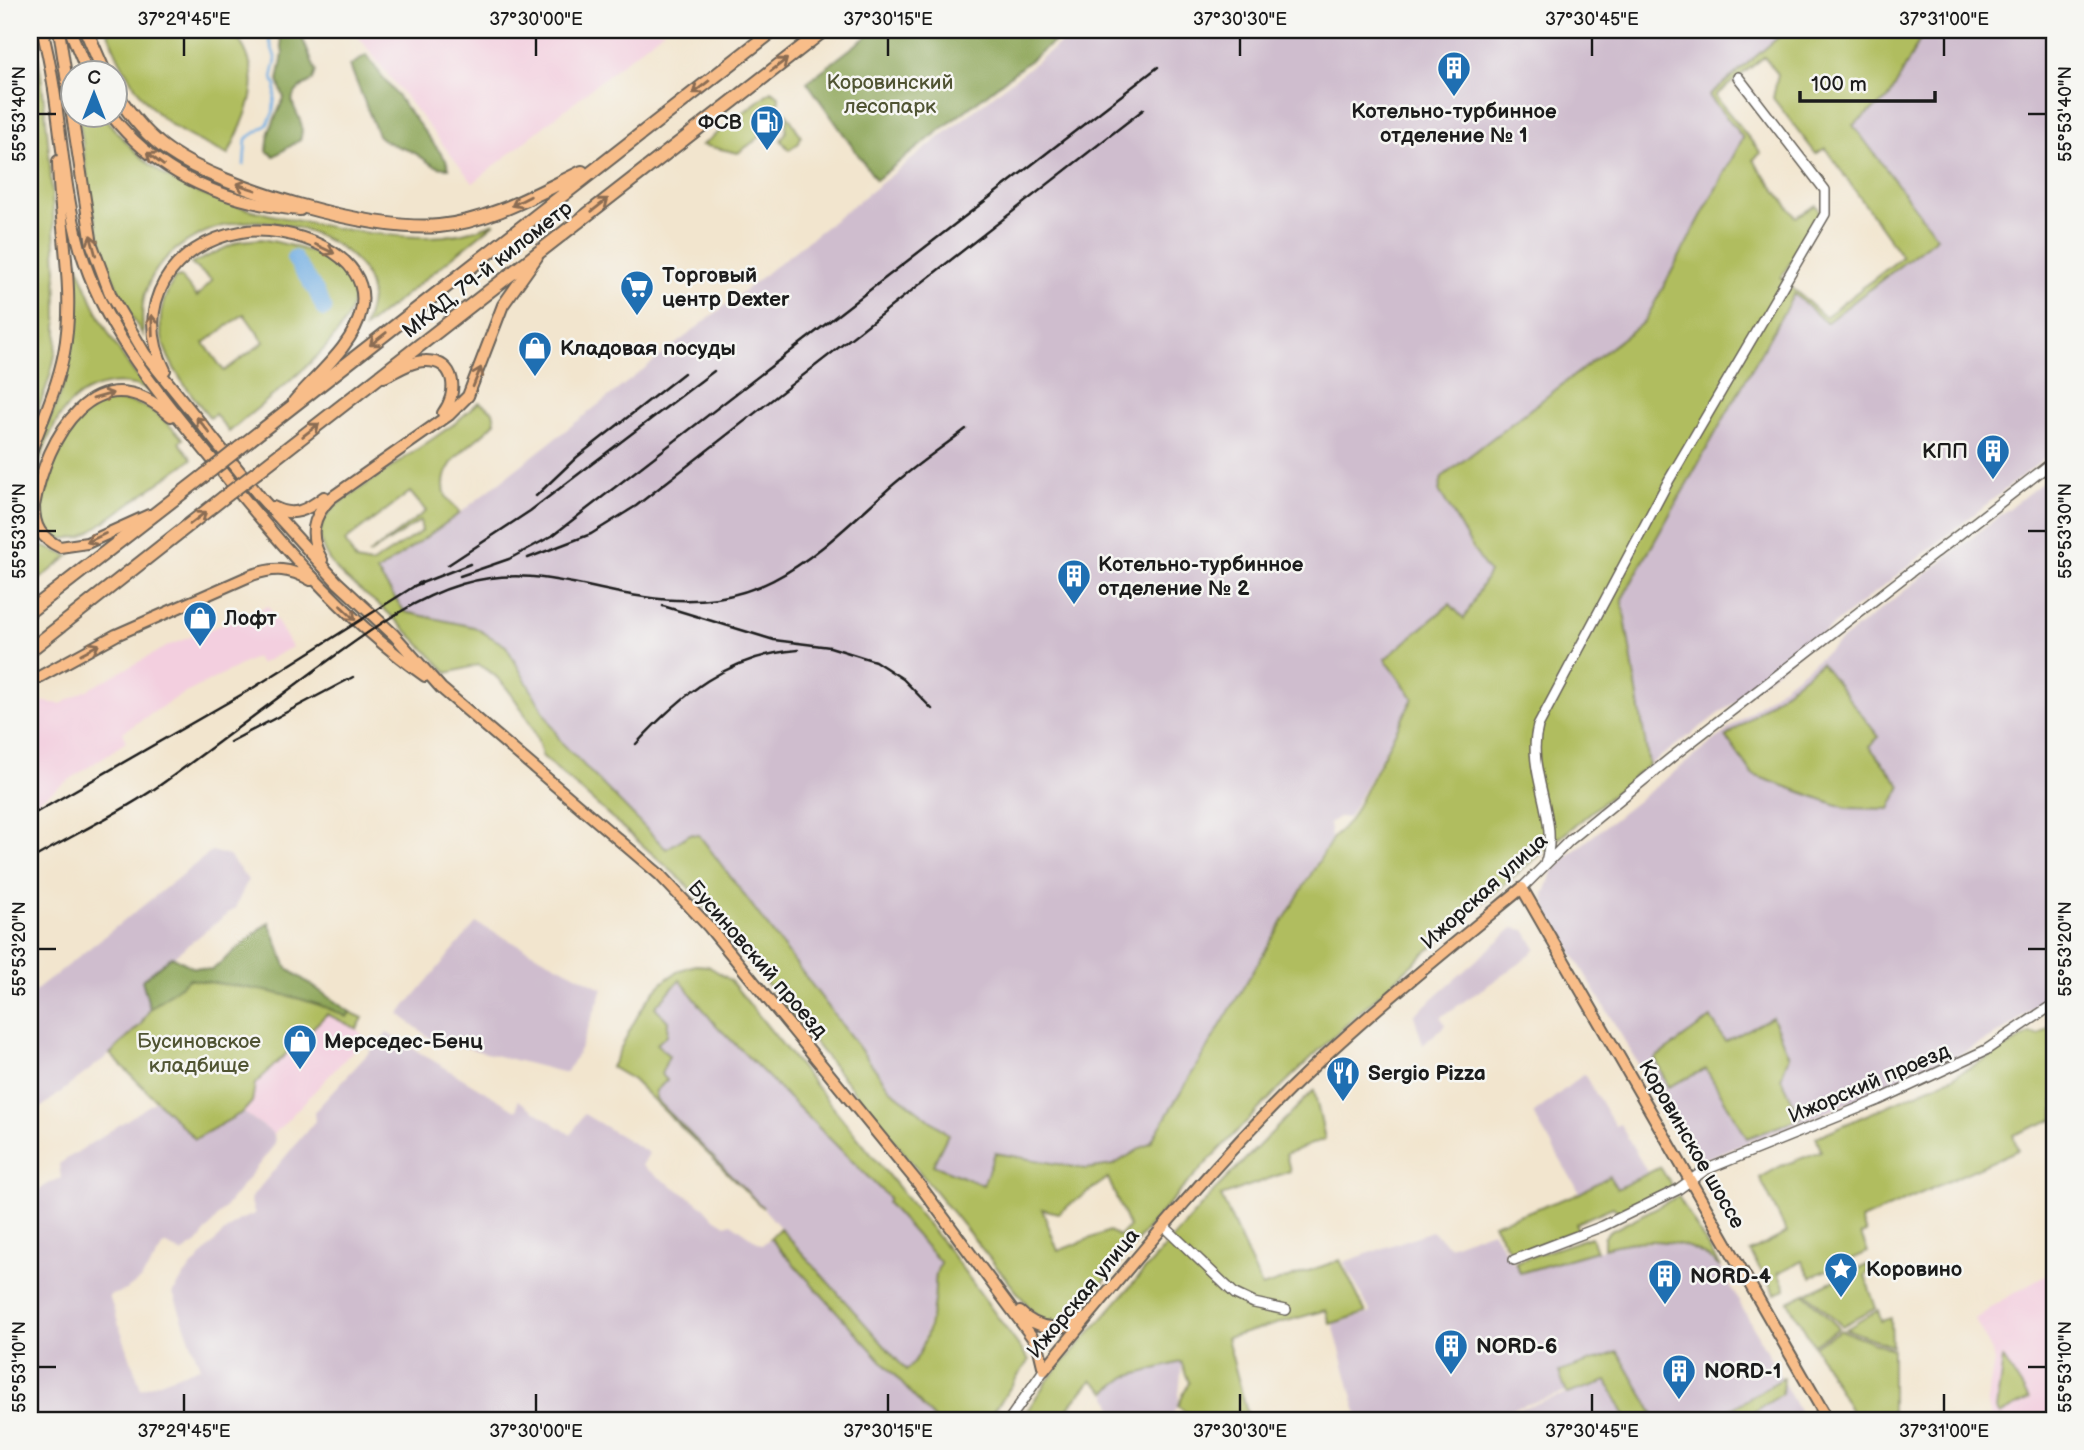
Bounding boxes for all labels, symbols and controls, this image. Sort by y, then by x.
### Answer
text: 37°29'45"E [137,9,231,30]
text: 37°30'00"E [489,9,583,30]
text: 37°30'15"E [843,9,933,30]
text: 37°30'30"E [1193,9,1287,30]
text: 37°30'45"E [1545,9,1639,30]
text: 37°31'00"E [1899,9,1989,30]
building icon: Котельно-турбинное отделение № 1 [1435,49,1473,98]
one-way arrow [769,57,788,72]
north arrow [60,60,130,130]
scale bar [1800,60,1935,104]
text: 55°53'40"N [9,66,30,162]
text: 55°53'40"N [2055,66,2076,162]
text: С [87,67,101,90]
park label: Коровинский лесопарк [826,70,954,119]
text: 100 m [1811,72,1867,97]
one-way arrow [692,79,710,94]
place label: Котельно-турбинное отделение № 1 [1351,99,1557,148]
fuel station icon: ФСВ [748,103,786,152]
place label: ФСВ [698,110,742,135]
one-way arrow [146,151,164,166]
one-way arrow [235,179,257,192]
street label: МКАД, 79-й километр [398,195,577,343]
one-way arrow [511,195,532,209]
one-way arrow [590,197,608,212]
one-way arrow [86,235,99,257]
one-way arrow [314,243,335,256]
place label: Торговый центр Dexter [662,263,790,312]
supermarket icon: Торговый центр Dexter [618,268,656,317]
one-way arrow [146,314,159,337]
shop icon: Кладовая посуды [516,329,554,378]
one-way arrow [369,332,387,347]
place label: Кладовая посуды [560,336,736,361]
one-way arrow [471,367,484,389]
one-way arrow [92,389,114,402]
one-way arrow [196,417,211,435]
one-way arrow [301,422,320,437]
building icon: КПП [1974,432,2012,481]
place label: КПП [1922,439,1968,464]
text: 55°53'30"N [9,483,30,579]
text: 55°53'30"N [2055,483,2076,579]
one-way arrow [189,510,207,525]
one-way arrow [86,532,107,546]
place label: Котельно-турбинное отделение № 2 [1098,552,1304,601]
building icon: Котельно-турбинное отделение № 2 [1055,557,1093,606]
shop icon: Лофт [181,599,219,648]
one-way arrow [340,604,357,621]
place label: Лофт [223,606,277,631]
one-way arrow [79,642,100,655]
street label: Ижорская улица [1416,828,1553,955]
street label: Бусиновский проезд [682,875,833,1043]
text: 55°53'20"N [9,901,30,997]
text: 55°53'20"N [2055,901,2076,997]
shop icon: Мерседес-Бенц [281,1022,319,1071]
park label: Бусиновское кладбище [137,1029,261,1078]
place label: Мерседес-Бенц [324,1029,483,1054]
street label: Ижорский проезд [1785,1038,1954,1129]
restaurant icon: Sergio Pizza [1324,1054,1362,1103]
street label: Коровинское шоссе [1633,1055,1750,1233]
place label: Sergio Pizza [1368,1061,1486,1086]
street label: Ижорская улица [1022,1223,1145,1363]
place icon: Коровино [1822,1250,1860,1299]
building icon: NORD-4 [1646,1257,1684,1306]
place label: Коровино [1866,1257,1962,1282]
place label: NORD-4 [1690,1264,1772,1289]
text: 55°53'10"N [9,1321,30,1413]
text: 55°53'10"N [2055,1321,2076,1413]
building icon: NORD-6 [1432,1327,1470,1376]
place label: NORD-6 [1476,1334,1557,1359]
building icon: NORD-1 [1660,1352,1698,1401]
place label: NORD-1 [1704,1359,1782,1384]
text: 37°29'45"E [137,1421,231,1442]
text: 37°30'00"E [489,1421,583,1442]
text: 37°30'15"E [843,1421,933,1442]
text: 37°30'30"E [1193,1421,1287,1442]
text: 37°30'45"E [1545,1421,1639,1442]
text: 37°31'00"E [1899,1421,1989,1442]

